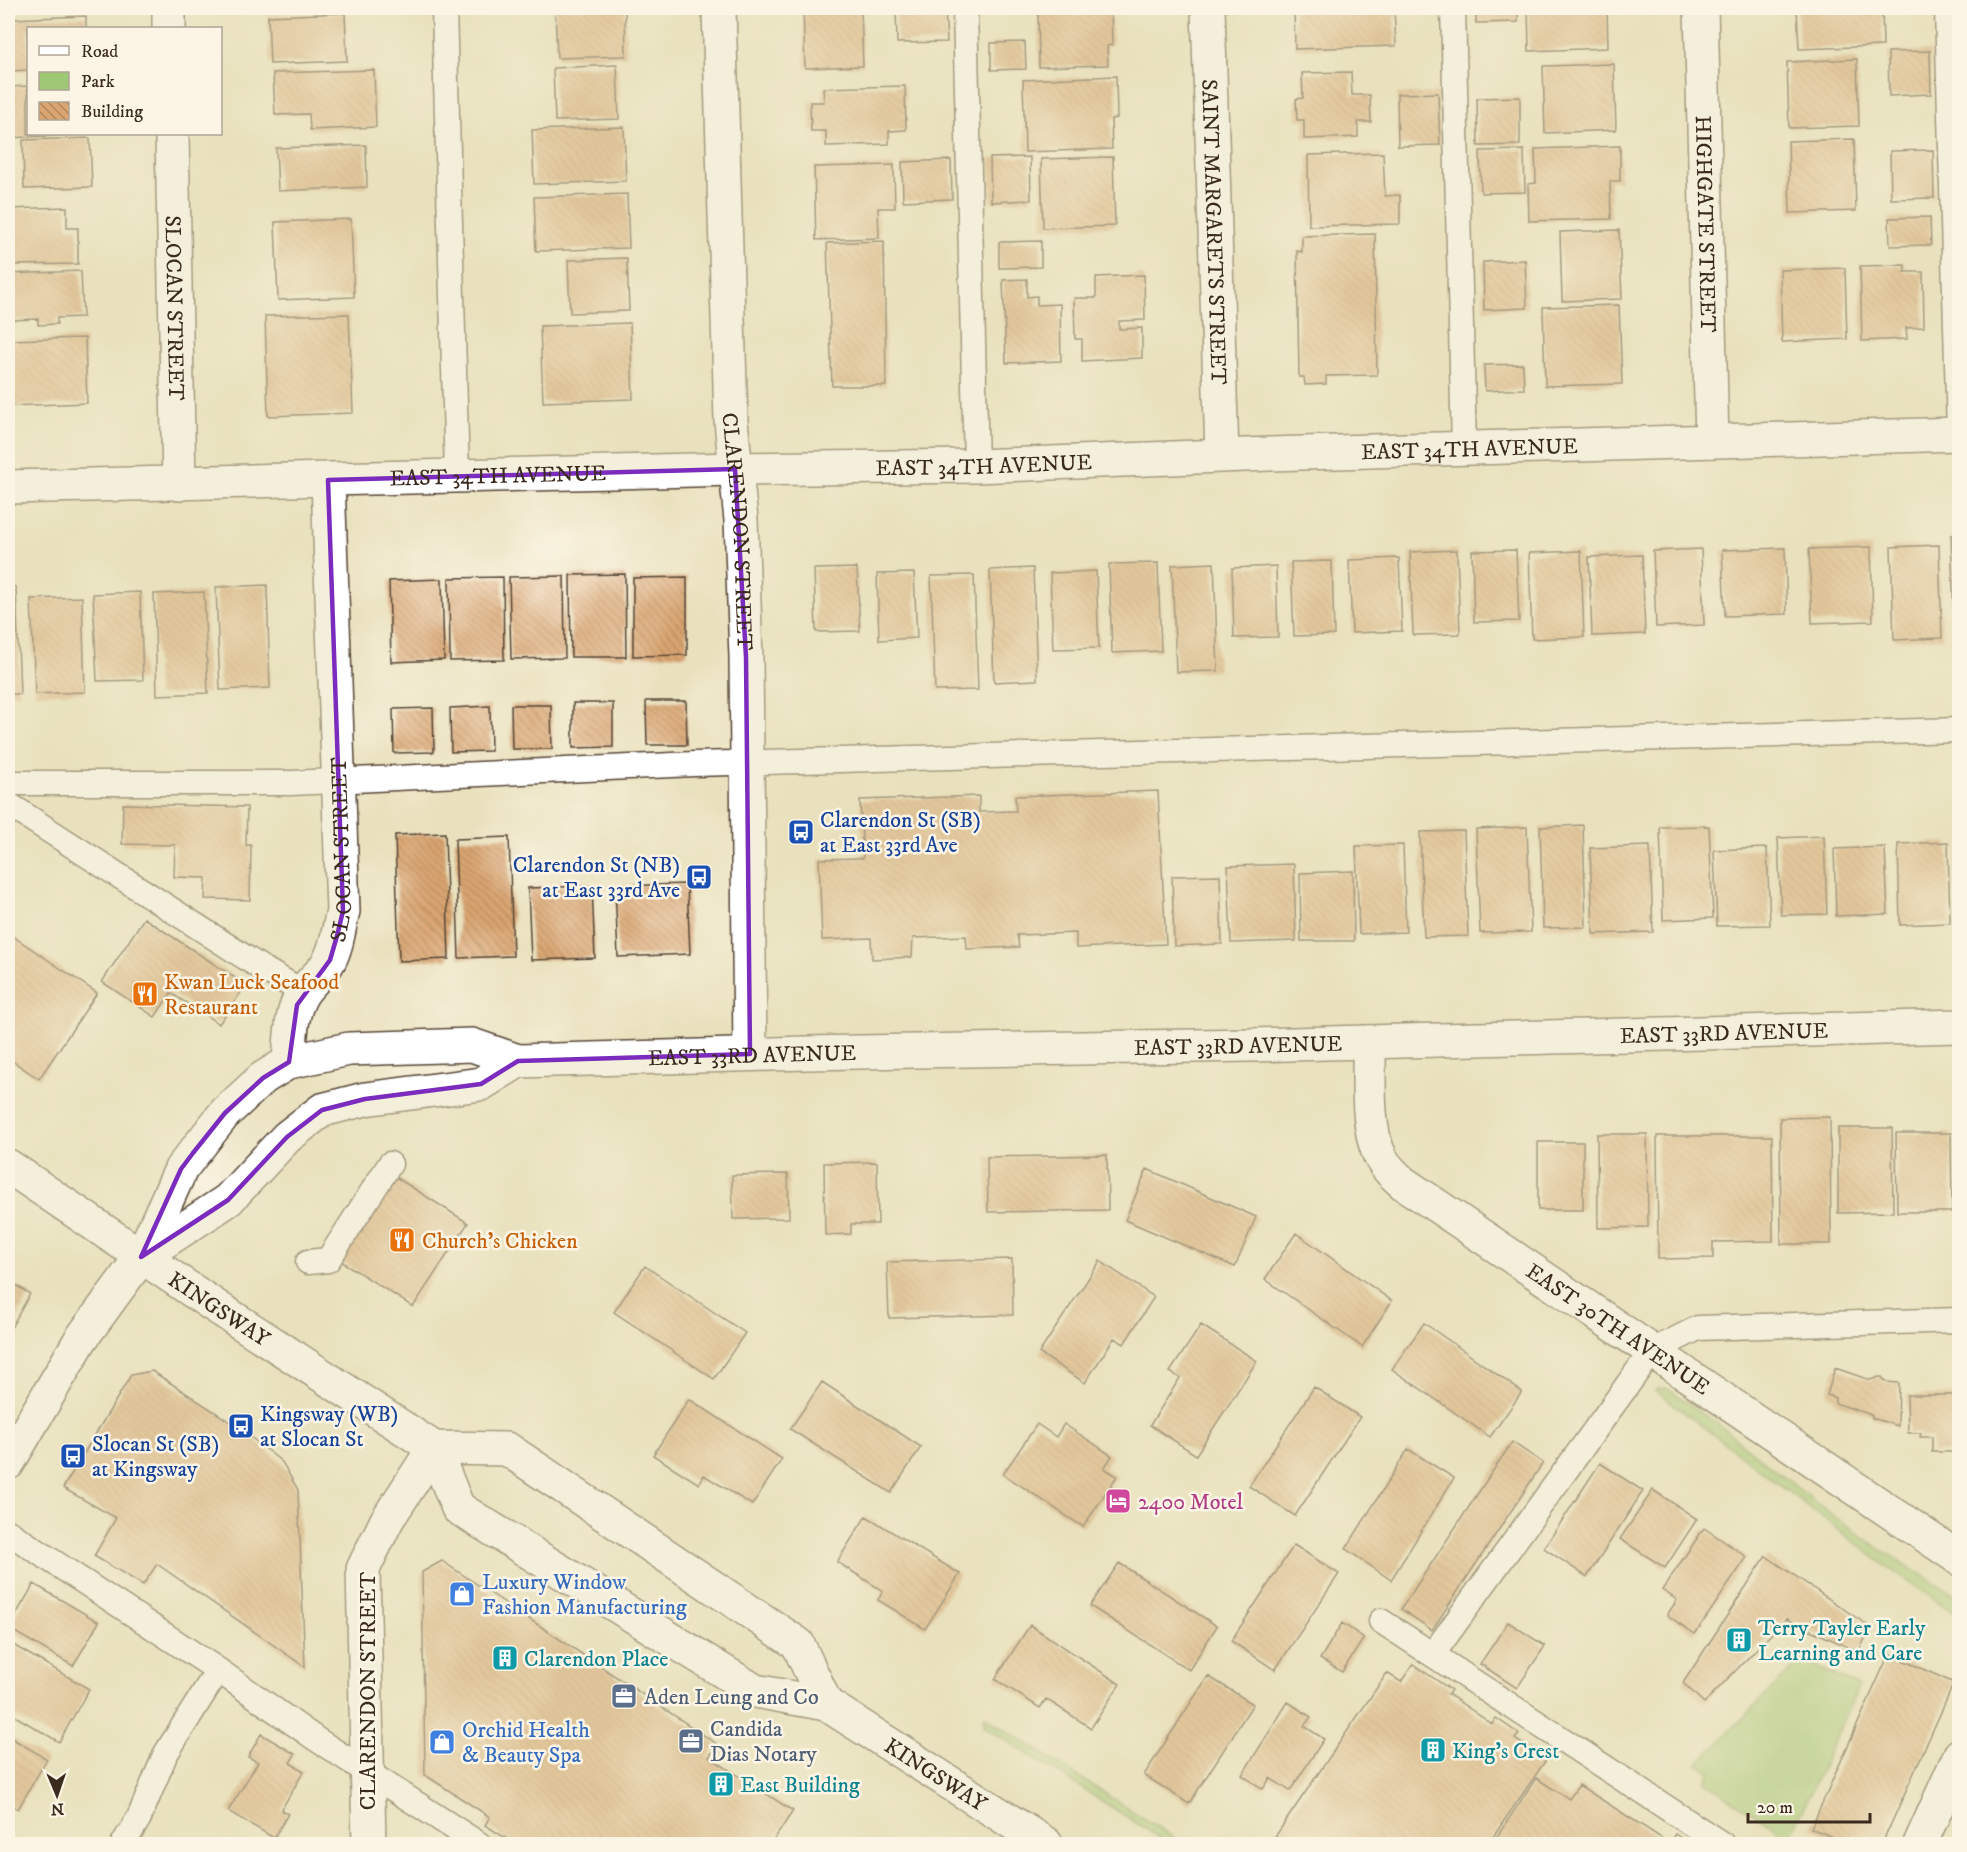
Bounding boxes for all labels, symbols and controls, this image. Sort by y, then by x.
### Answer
legend [27,27,222,135]
text: Road [81,41,118,63]
text: Park [81,71,115,93]
street label: SAINT MARGARETS STREET [1195,79,1232,386]
text: Building [81,101,143,123]
street label: HIGHGATE STREET [1689,115,1721,333]
street label: SLOCAN STREET [159,215,189,401]
street label: CLARENDON STREET [716,412,758,651]
street label: EAST 34TH AVENUE [1361,433,1578,466]
street label: EAST 34TH AVENUE [875,449,1093,482]
street label: EAST 34TH AVENUE [389,460,607,493]
street label: SLOCAN STREET [325,756,358,945]
place label: Clarendon St (SB) at East 33rd Ave [820,807,981,859]
bus stop icon: Clarendon St (SB) at East 33rd Ave [786,817,816,847]
place label: Clarendon St (NB) at East 33rd Ave [513,852,680,904]
bus stop icon: Clarendon St (NB) at East 33rd Ave [684,862,714,892]
place label: Kwan Luck Seafood Restaurant [164,969,339,1021]
restaurant icon: Kwan Luck Seafood Restaurant [130,979,160,1009]
street label: EAST 33RD AVENUE [1619,1018,1828,1050]
street label: EAST 33RD AVENUE [1134,1031,1343,1062]
street label: EAST 33RD AVENUE [648,1040,857,1072]
restaurant icon: Church's Chicken [387,1225,417,1255]
place label: Church's Chicken [422,1228,578,1255]
street label: EAST 30TH AVENUE [1520,1258,1715,1401]
street label: KINGSWAY [163,1266,276,1354]
place label: Kingsway (WB) at Slocan St [260,1401,398,1453]
bus stop icon: Kingsway (WB) at Slocan St [226,1411,256,1441]
place label: Slocan St (SB) at Kingsway [92,1431,219,1483]
bus stop icon: Slocan St (SB) at Kingsway [58,1441,88,1471]
hotel icon: 2400 Motel [1103,1486,1133,1516]
place label: 2400 Motel [1138,1489,1244,1516]
place label: Luxury Window Fashion Manufacturing [482,1569,687,1621]
street label: CLARENDON STREET [355,1572,382,1810]
shop icon: Luxury Window Fashion Manufacturing [447,1579,477,1609]
place label: Terry Tayler Early Learning and Care [1758,1615,1926,1667]
building icon: Terry Tayler Early Learning and Care [1724,1625,1754,1655]
building icon: Clarendon Place [490,1643,520,1673]
place label: Clarendon Place [524,1646,668,1673]
office icon: Aden Leung and Co [609,1681,639,1711]
place label: Aden Leung and Co [644,1684,819,1711]
place label: Candida Dias Notary [710,1716,817,1768]
place label: Orchid Health & Beauty Spa [462,1717,590,1769]
office icon: Candida Dias Notary [676,1726,706,1756]
shop icon: Orchid Health & Beauty Spa [427,1727,457,1757]
street label: KINGSWAY [879,1733,992,1818]
building icon: King's Crest [1418,1735,1448,1765]
place label: King's Crest [1452,1738,1559,1765]
north arrow [27,1765,87,1825]
building icon: East Building [706,1769,736,1799]
place label: East Building [740,1772,860,1799]
scale bar [1748,1786,1870,1824]
text: 20 m [1757,1797,1793,1819]
text: N [51,1799,64,1819]

